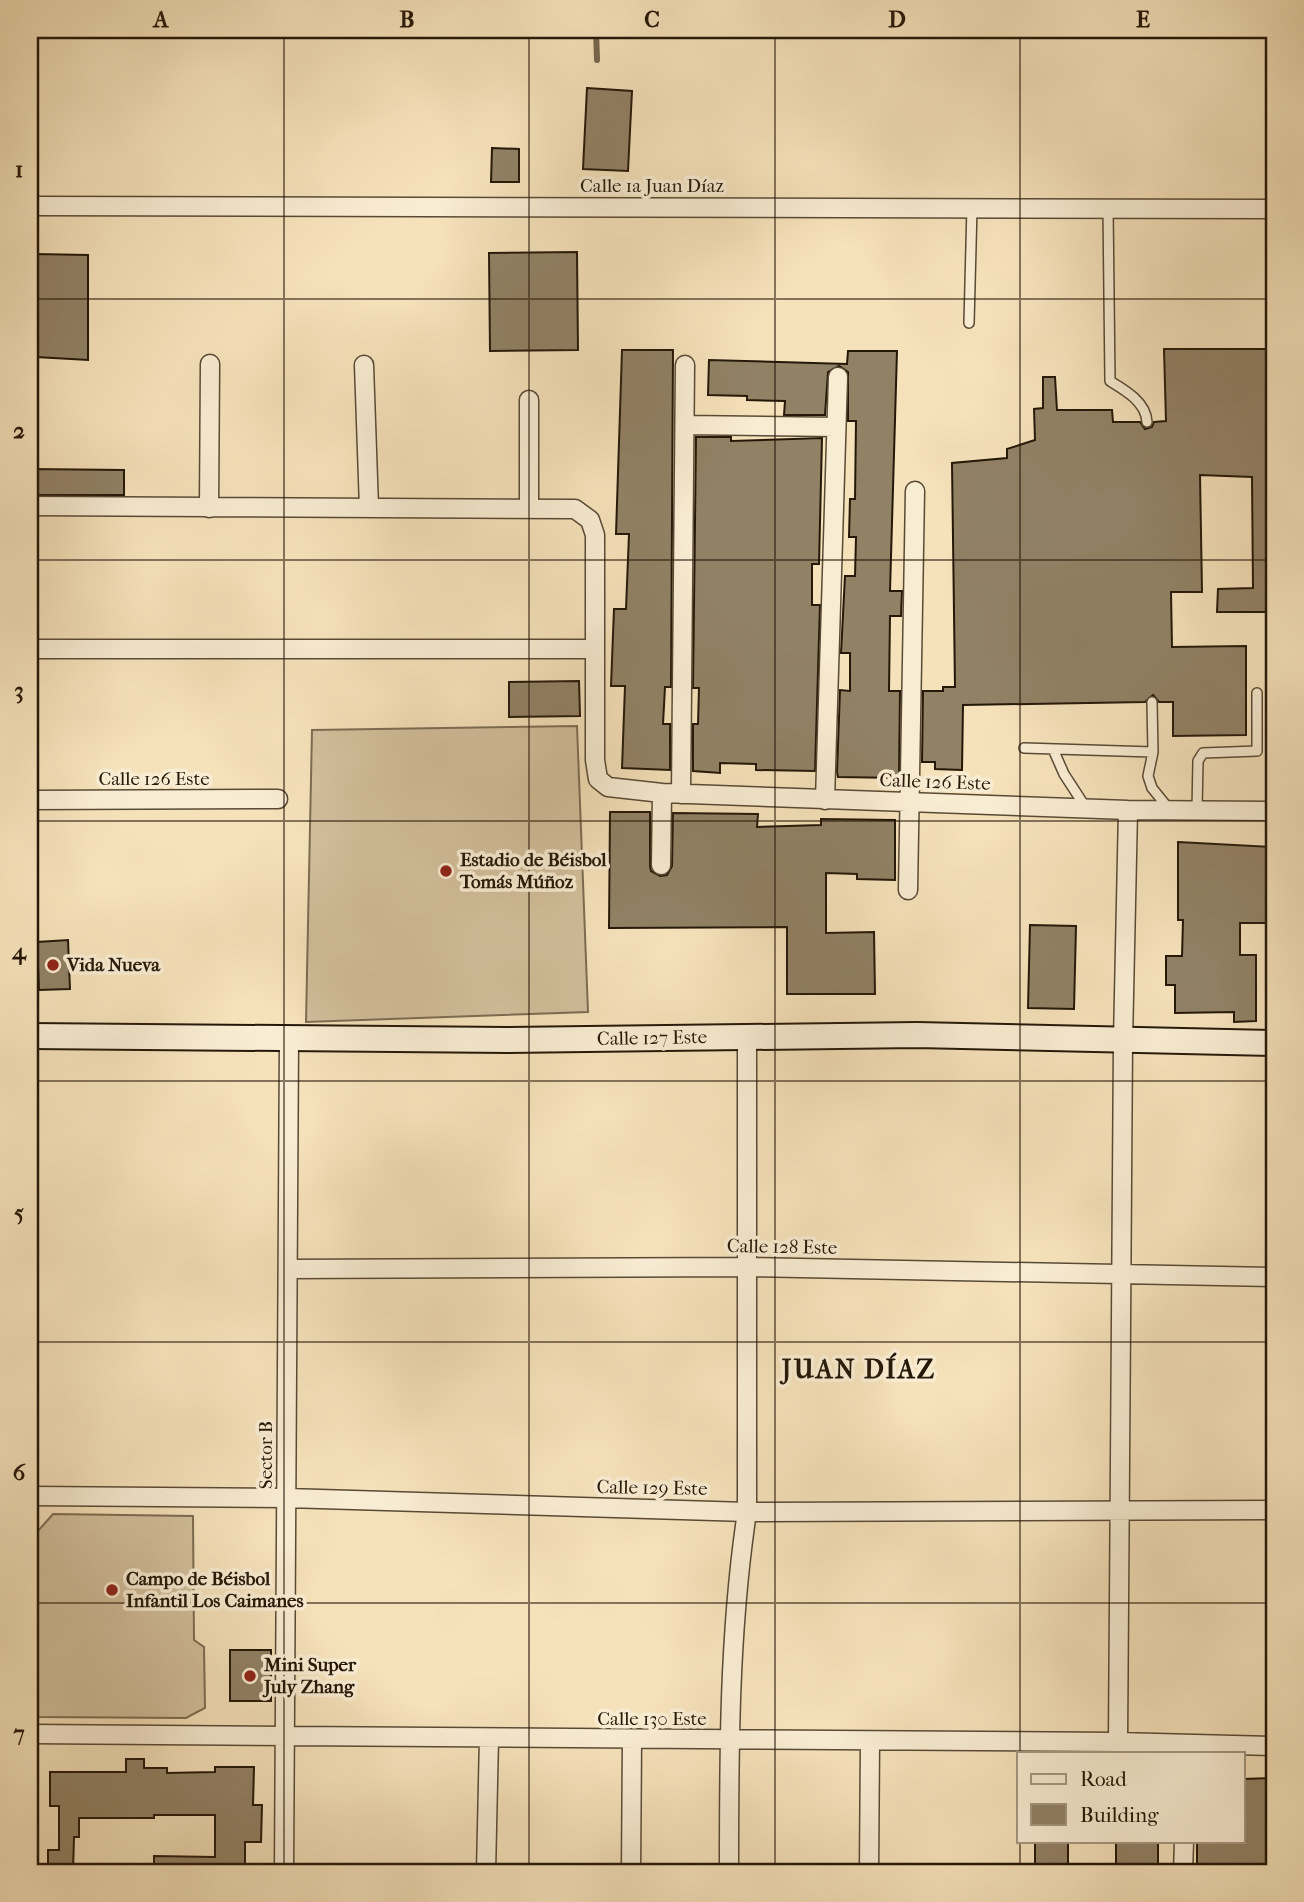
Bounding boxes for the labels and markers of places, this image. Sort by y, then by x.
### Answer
place label: Estadio de Béisbol Tomás Múñoz [459,849,607,893]
marker: Estadio de Béisbol Tomás Múñoz [438,863,454,879]
place label: Vida Nueva [66,954,161,976]
marker: Vida Nueva [45,957,61,973]
place label: Campo de Béisbol Infantil Los Caimanes [126,1568,304,1612]
marker: Campo de Béisbol Infantil Los Caimanes [104,1582,120,1598]
place label: Mini Super July Zhang [262,1654,357,1698]
marker: Mini Super July Zhang [242,1668,258,1684]

